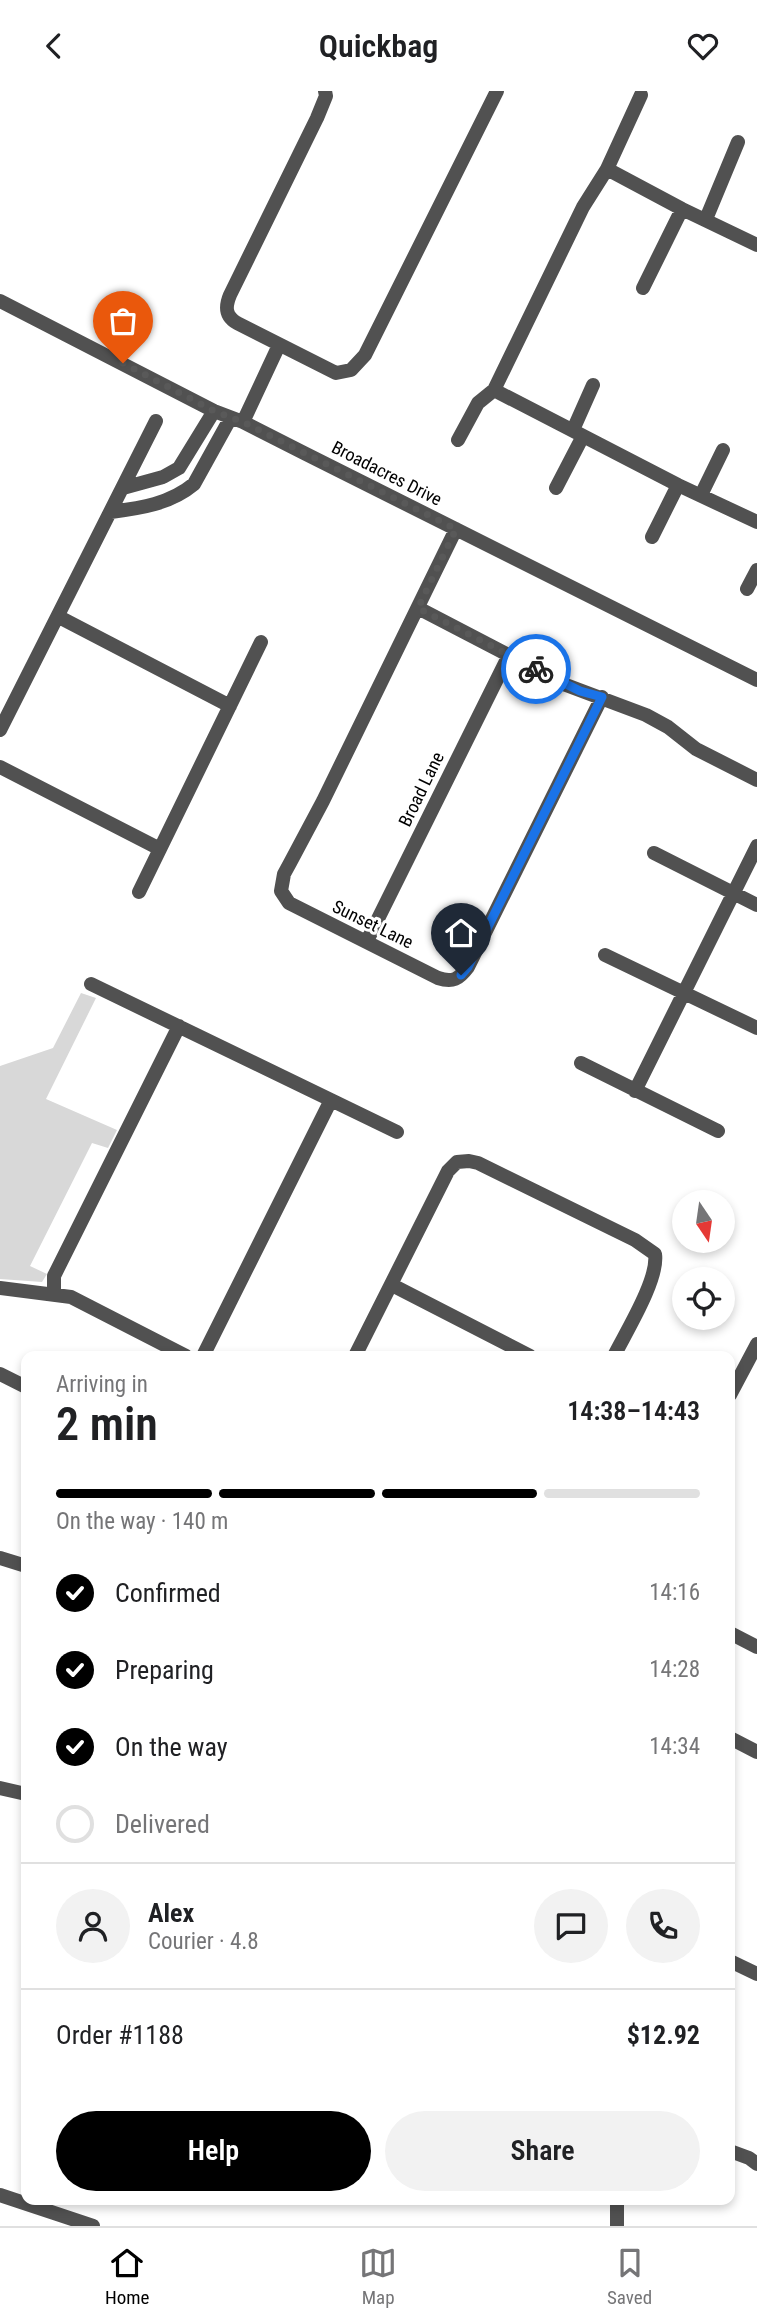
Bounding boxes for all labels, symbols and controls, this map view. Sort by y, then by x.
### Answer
icon: back [35,27,73,65]
text: Quickbag [319,27,438,65]
icon: heart [684,27,722,65]
pin [93,291,153,363]
icon: bag [104,302,142,340]
street label: Broadacres Drive [328,436,446,510]
courier [501,634,571,704]
icon: bike [517,650,555,688]
street label: Broad Lane [394,748,448,830]
street label: Sunset Lane [329,895,417,953]
pin [431,903,491,975]
icon: home [442,914,480,952]
north arrow [672,1190,735,1253]
map controls [672,1190,735,1330]
button: locate [672,1267,735,1330]
text: Arriving in [56,1371,148,1398]
text: 14:38–14:43 [567,1396,700,1426]
text: 2 min [56,1397,158,1451]
text: On the way · 140 m [56,1508,228,1535]
icon: check [56,1574,94,1612]
text: Confirmed [115,1578,221,1608]
text: 14:16 [649,1579,700,1606]
icon: check [56,1651,94,1689]
text: Preparing [115,1655,214,1685]
text: 14:28 [649,1656,700,1683]
icon: check [56,1728,94,1766]
text: On the way [115,1732,228,1762]
text: 14:34 [649,1733,700,1760]
text: Delivered [115,1809,210,1839]
button: person [56,1889,130,1963]
button: chat [534,1889,608,1963]
button: phone [626,1889,700,1963]
text: Alex [148,1898,194,1928]
text: Courier · 4.8 [148,1928,259,1955]
text: Order #1188 [56,2020,184,2050]
text: $12.92 [627,2020,700,2050]
button: Help [56,2111,371,2191]
button: Share [385,2111,700,2191]
tab: Home [105,2244,149,2309]
tab: Map [359,2244,397,2309]
tab: Saved [607,2244,652,2309]

